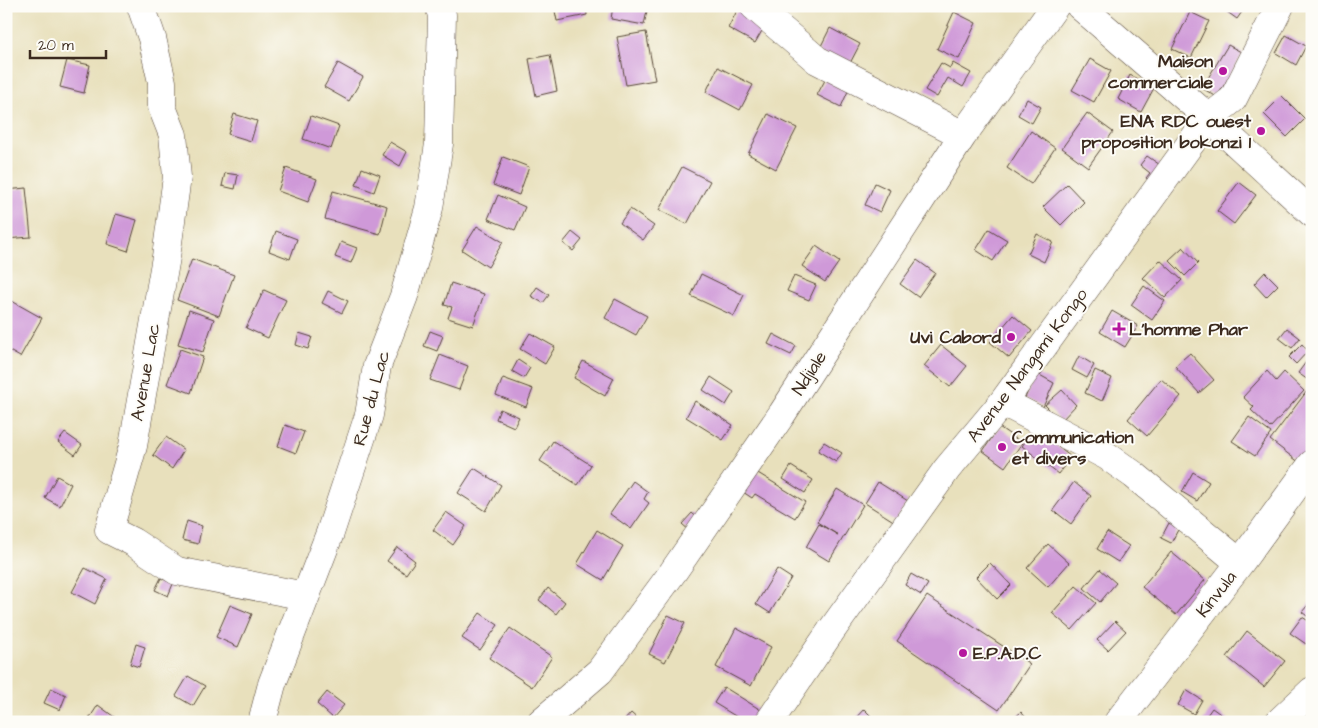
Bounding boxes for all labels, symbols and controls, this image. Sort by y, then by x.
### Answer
scale bar [30,28,106,60]
text: 20 m [38,35,74,56]
place label: Maison commerciale [1108,49,1213,95]
marker: Maison commerciale [1217,65,1229,77]
place label: ENA RDC ouest proposition bokonzi 1 [1081,109,1252,155]
marker: ENA RDC ouest proposition bokonzi 1 [1255,125,1267,137]
street label: Avenue Nangami Kongo [961,283,1094,448]
place label: L'homme Phar [1129,317,1248,342]
street label: Avenue Lac [125,321,166,423]
marker: L'homme Phar [1113,323,1125,335]
place label: Uvi Cabord [910,325,1002,350]
marker: Uvi Cabord [1005,331,1017,343]
street label: Ndjiale [786,346,833,400]
street label: Rue du Lac [347,348,396,448]
place label: Communication et divers [1012,425,1133,471]
marker: Communication et divers [996,441,1008,453]
street label: Kinvula [1190,566,1243,623]
place label: E.P.A.D.C [973,641,1041,666]
marker: E.P.A.D.C [957,647,969,659]

